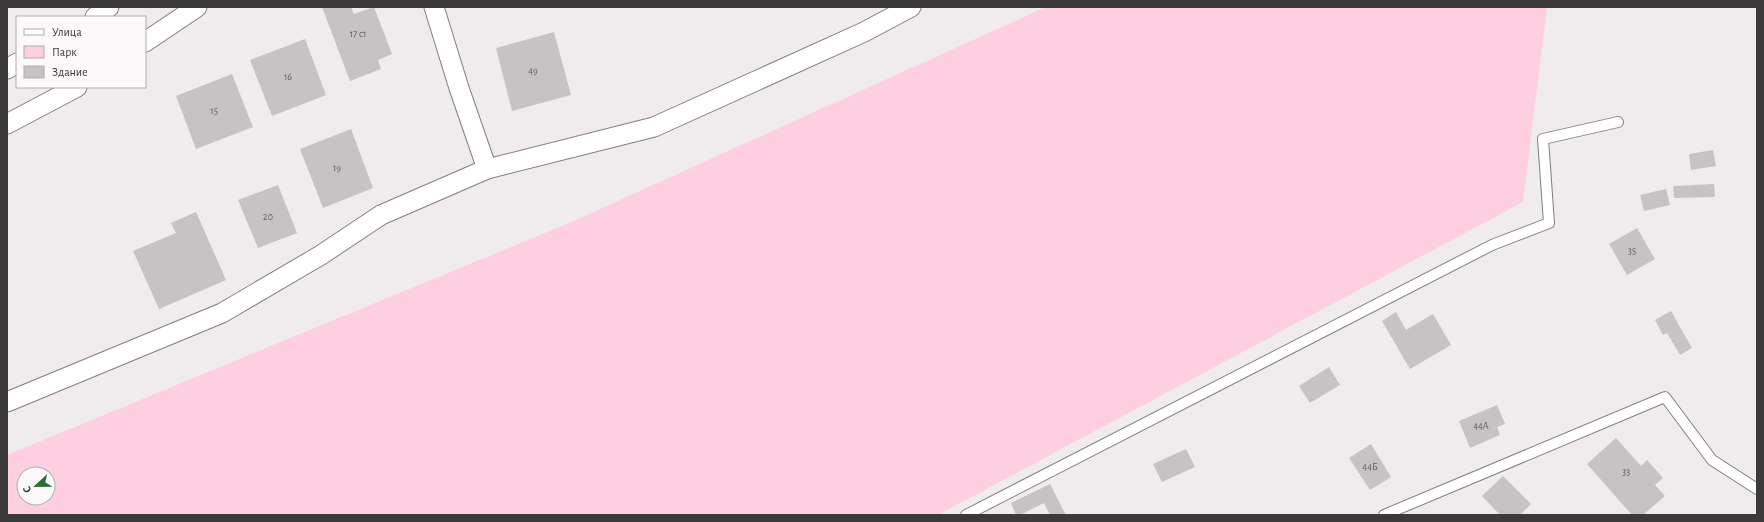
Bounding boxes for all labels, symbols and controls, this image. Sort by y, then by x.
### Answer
legend [16,16,146,88]
text: Улица [52,26,82,38]
house number: 17 с1 [350,29,366,39]
text: Парк [52,46,77,58]
text: Здание [52,66,88,78]
house number: 49 [528,66,538,76]
house number: 16 [284,72,292,82]
house number: 15 [210,106,218,116]
house number: 19 [333,163,341,173]
house number: 20 [263,212,273,222]
house number: 35 [1628,246,1636,256]
house number: 44А [1473,421,1489,431]
house number: 44Б [1362,462,1378,472]
north arrow [16,466,56,506]
house number: 33 [1622,467,1630,477]
text: С [21,485,33,494]

